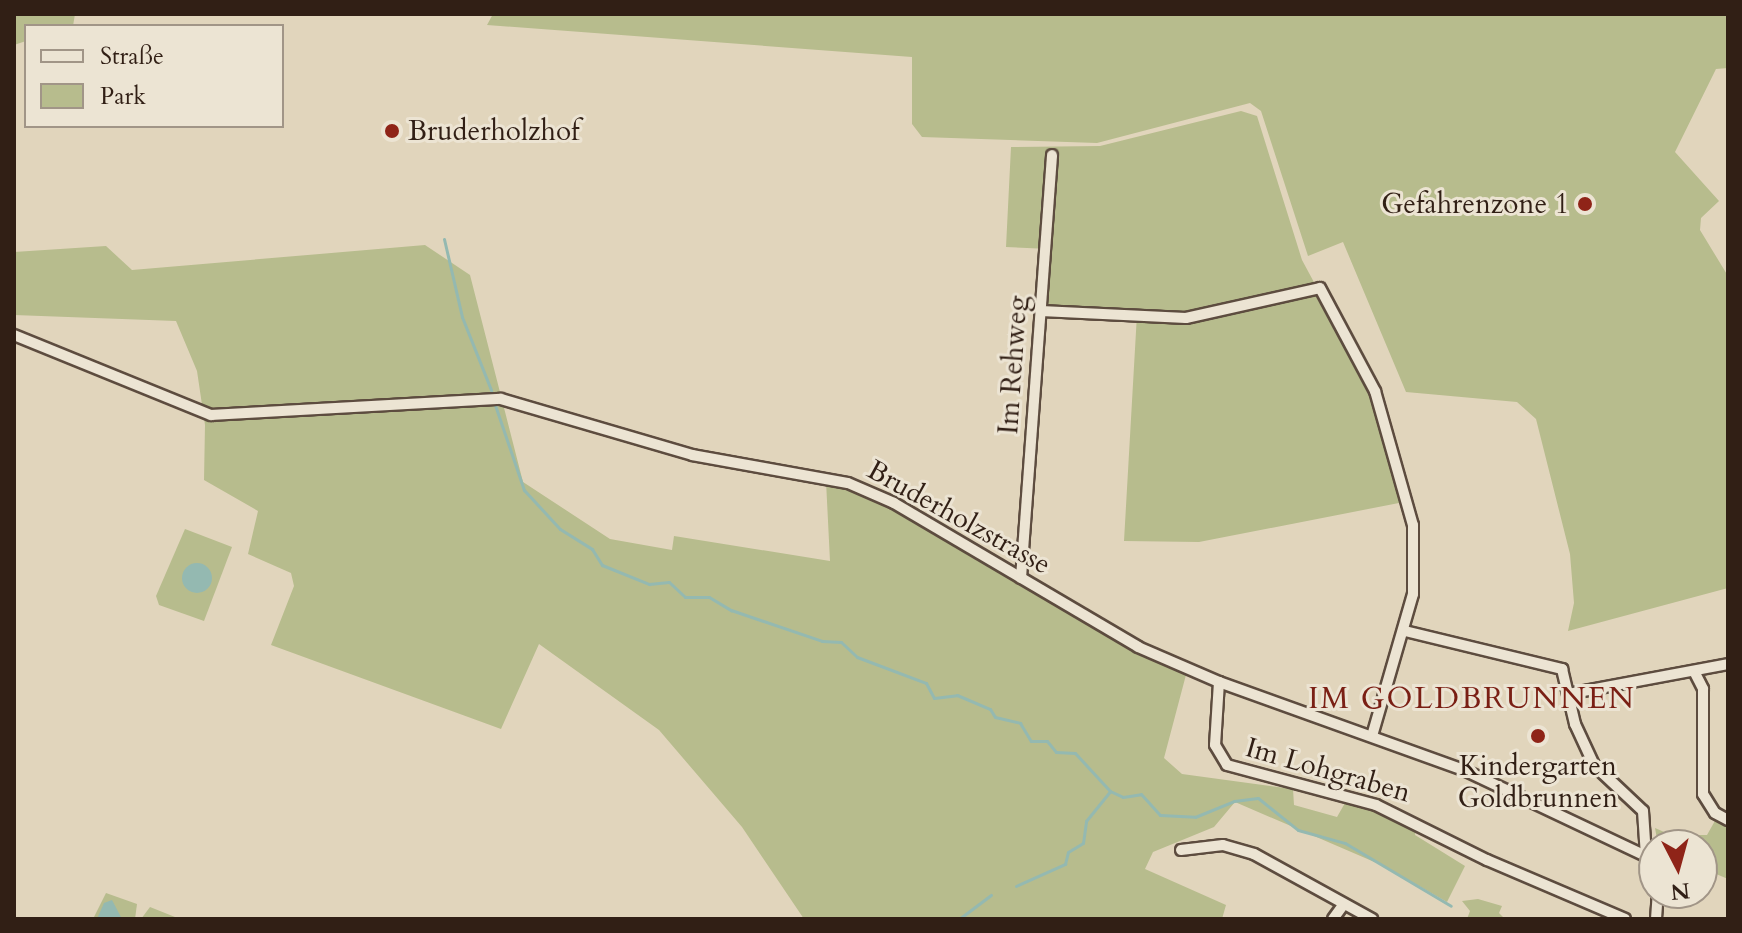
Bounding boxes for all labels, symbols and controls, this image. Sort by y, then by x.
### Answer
legend [24,24,284,128]
text: Straße [100,40,164,73]
text: Park [100,80,146,113]
place label: Bruderholzhof [408,114,580,148]
marker: Bruderholzhof [383,122,401,140]
place label: Gefahrenzone 1 [1381,187,1569,221]
marker: Gefahrenzone 1 [1576,195,1594,213]
street label: Im Rehweg [991,294,1035,436]
street label: Bruderholzstrasse [861,453,1057,581]
district label: IM GOLDBRUNNEN [1308,681,1636,717]
marker: Kindergarten Goldbrunnen [1529,727,1547,745]
street label: Im Lohgraben [1242,730,1414,810]
place label: Kindergarten Goldbrunnen [1458,749,1618,815]
north arrow [1638,829,1718,909]
text: N [1669,875,1691,907]

